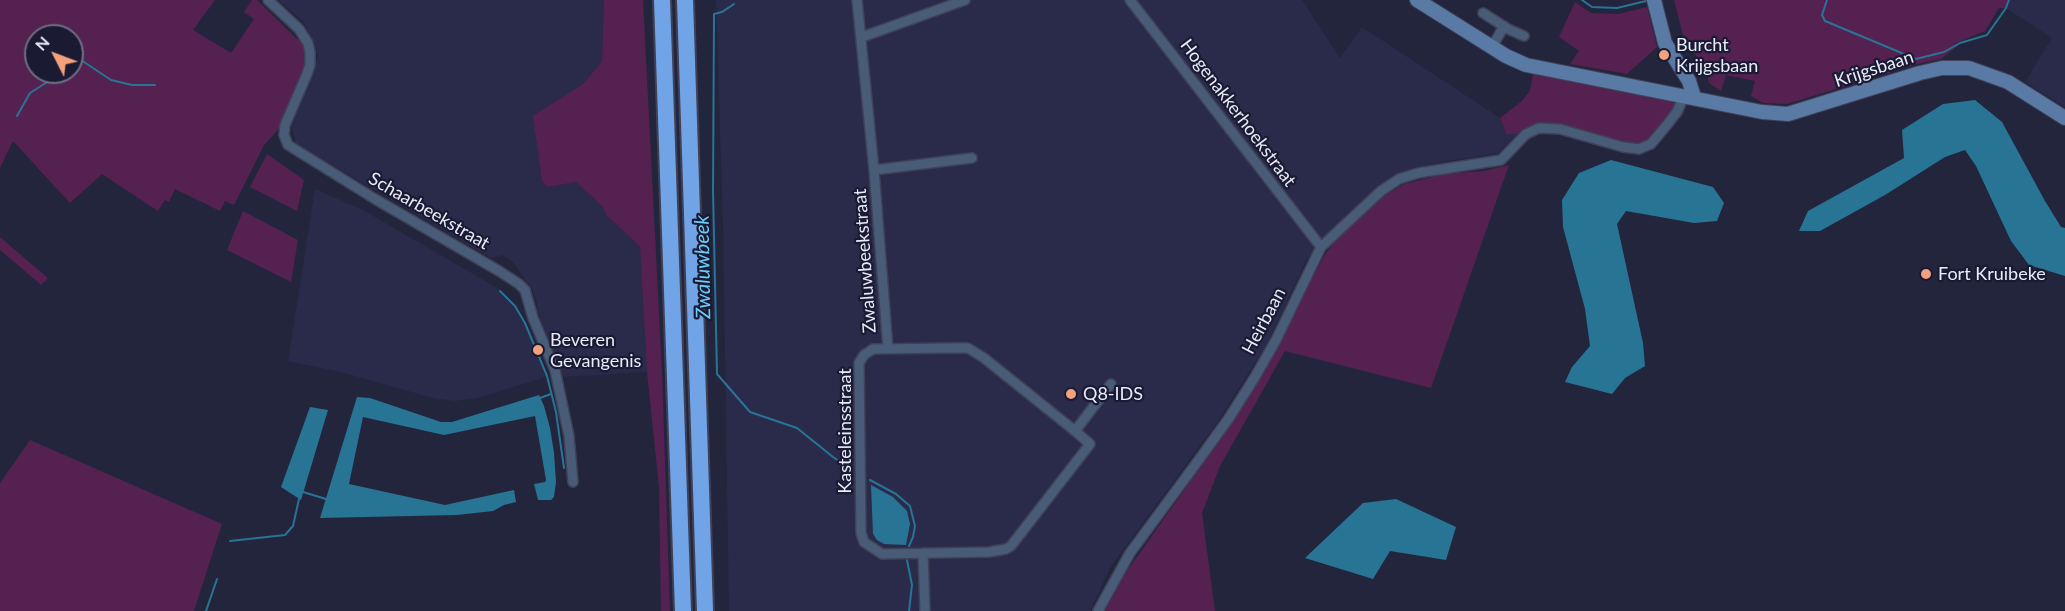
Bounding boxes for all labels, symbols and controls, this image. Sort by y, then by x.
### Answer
north arrow [24,24,84,84]
text: N [31,32,53,54]
place label: Burcht Krijgsbaan [1676,34,1758,76]
street label: Hogenakkerhoekstraat [1176,35,1300,191]
street label: Krijgsbaan [1832,46,1916,92]
marker: Burcht Krijgsbaan [1657,48,1671,62]
street label: Schaarbeekstraat [365,168,493,254]
street label: Zwaluwbeekstraat [849,188,881,334]
water label: Zwaluwbeek [690,215,716,319]
place label: Fort Kruibeke [1938,263,2046,285]
marker: Fort Kruibeke [1919,267,1933,281]
street label: Heirbaan [1238,284,1290,358]
place label: Beveren Gevangenis [550,329,641,372]
marker: Beveren Gevangenis [531,343,545,357]
street label: Kasteleinsstraat [834,368,856,494]
place label: Q8-IDS [1083,383,1143,405]
marker: Q8-IDS [1064,387,1078,401]

